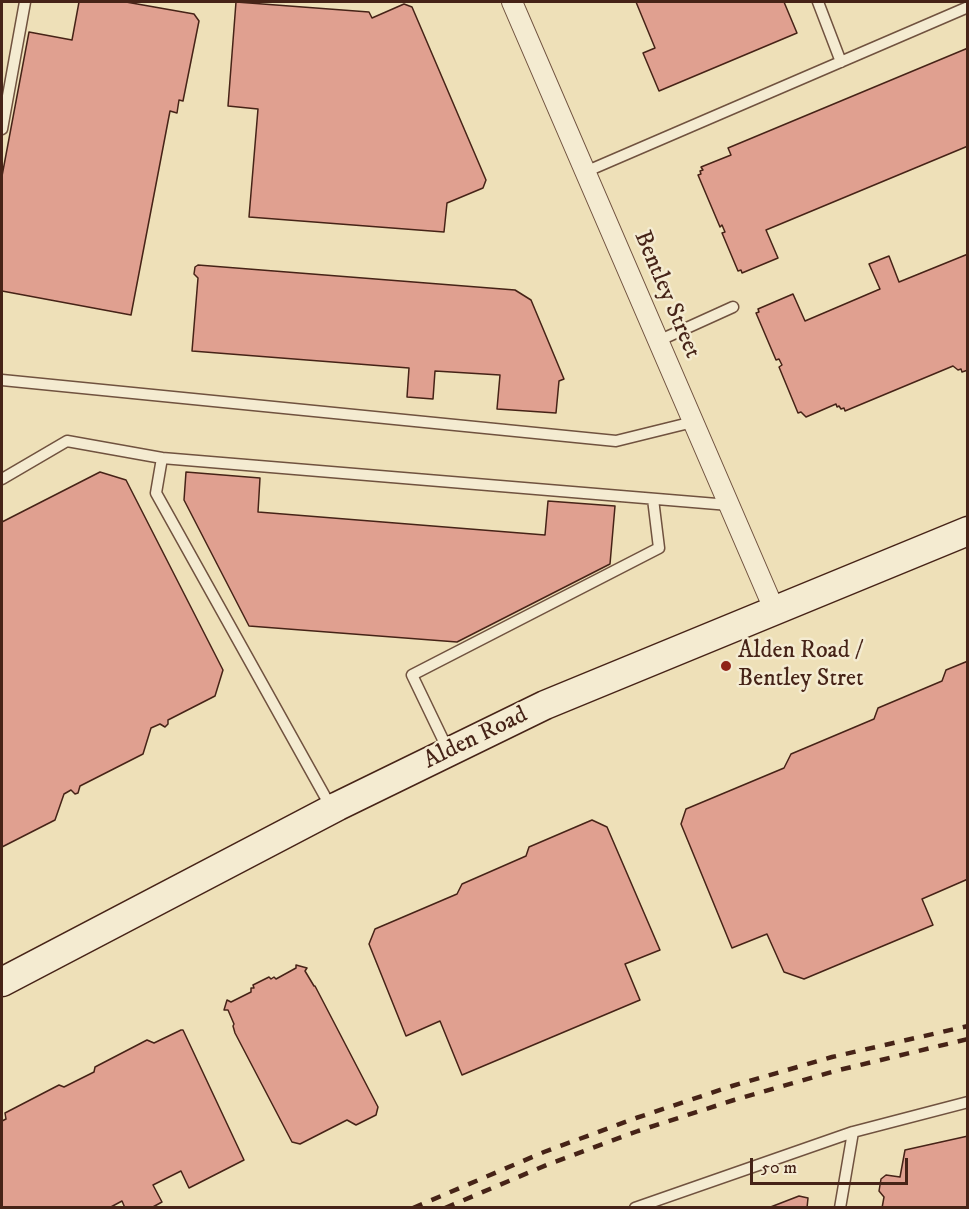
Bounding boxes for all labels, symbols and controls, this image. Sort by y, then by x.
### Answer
street label: Bentley Street [626,227,706,363]
place label: Alden Road / Bentley Stret [738,638,864,694]
marker: Alden Road / Bentley Stret [719,659,733,673]
street label: Alden Road [419,702,533,776]
scale bar [753,1146,910,1184]
text: 50 m [761,1157,797,1179]

